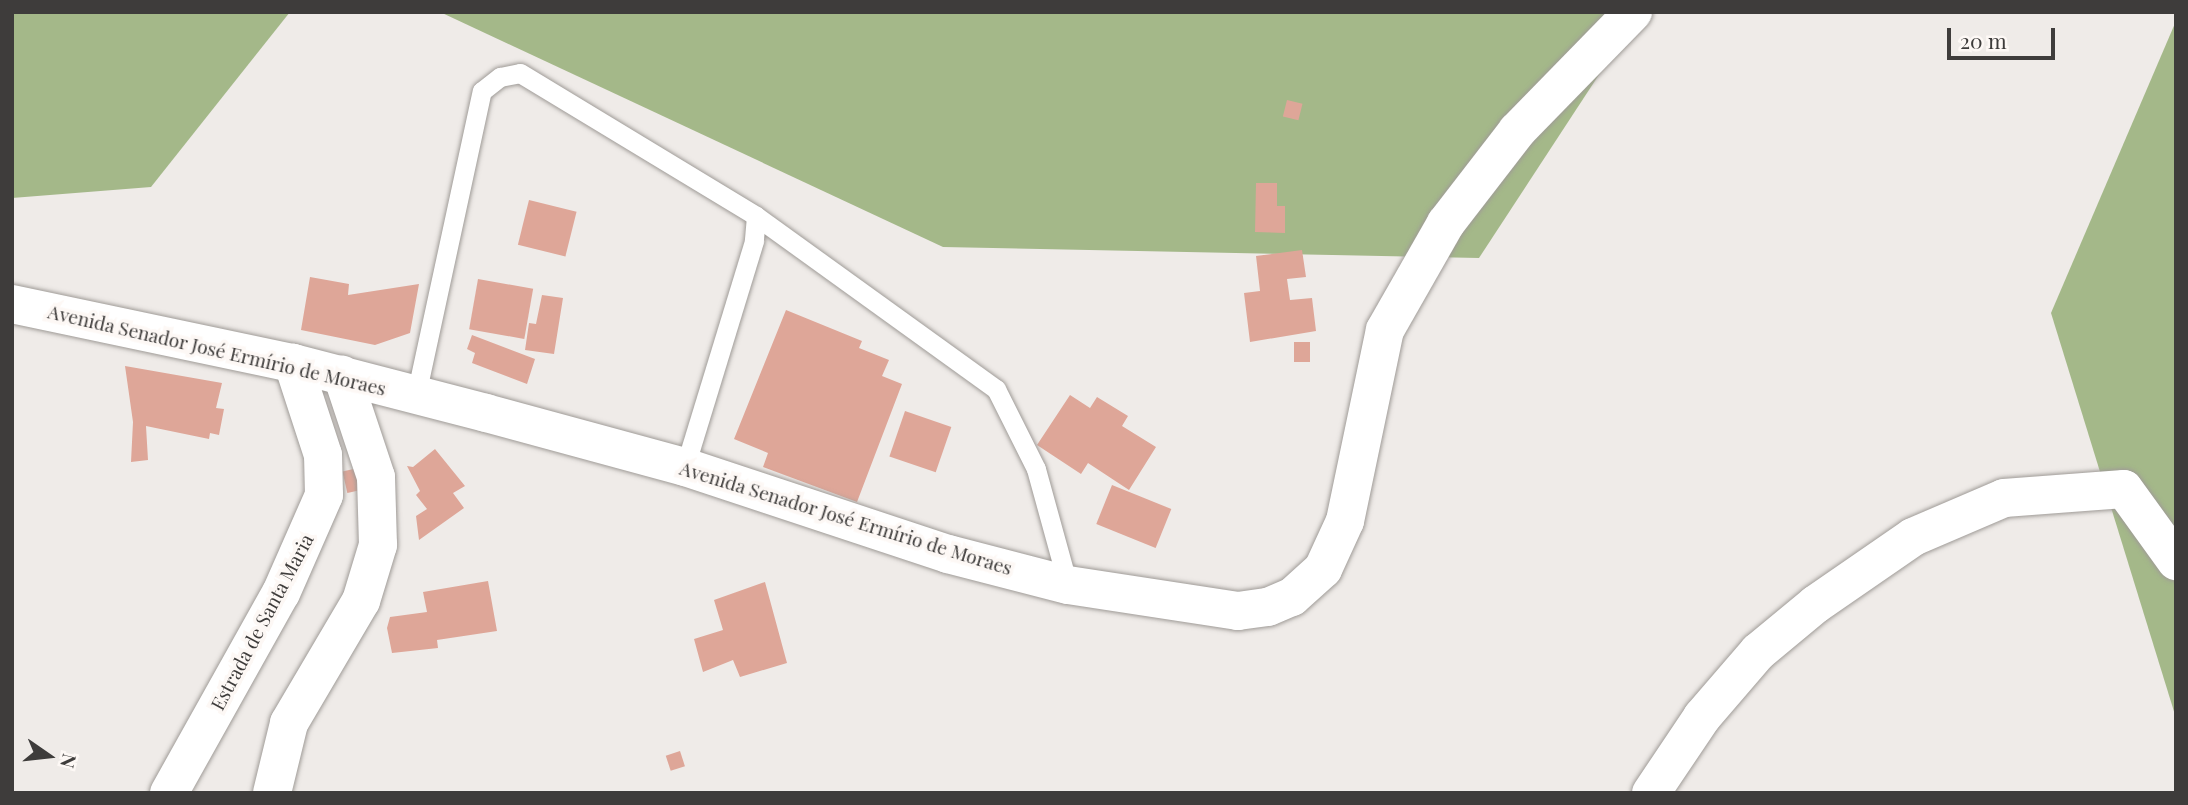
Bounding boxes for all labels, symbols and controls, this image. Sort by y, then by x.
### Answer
scale bar [1950,14,2058,58]
text: 20 m [1960,26,2007,54]
street label: Avenida Senador José Ermírio de Moraes [45,300,389,400]
street label: Avenida Senador José Ermírio de Moraes [677,456,1015,580]
street label: Estrada de Santa Maria [206,530,318,714]
north arrow [14,721,84,791]
text: N [55,751,84,771]

